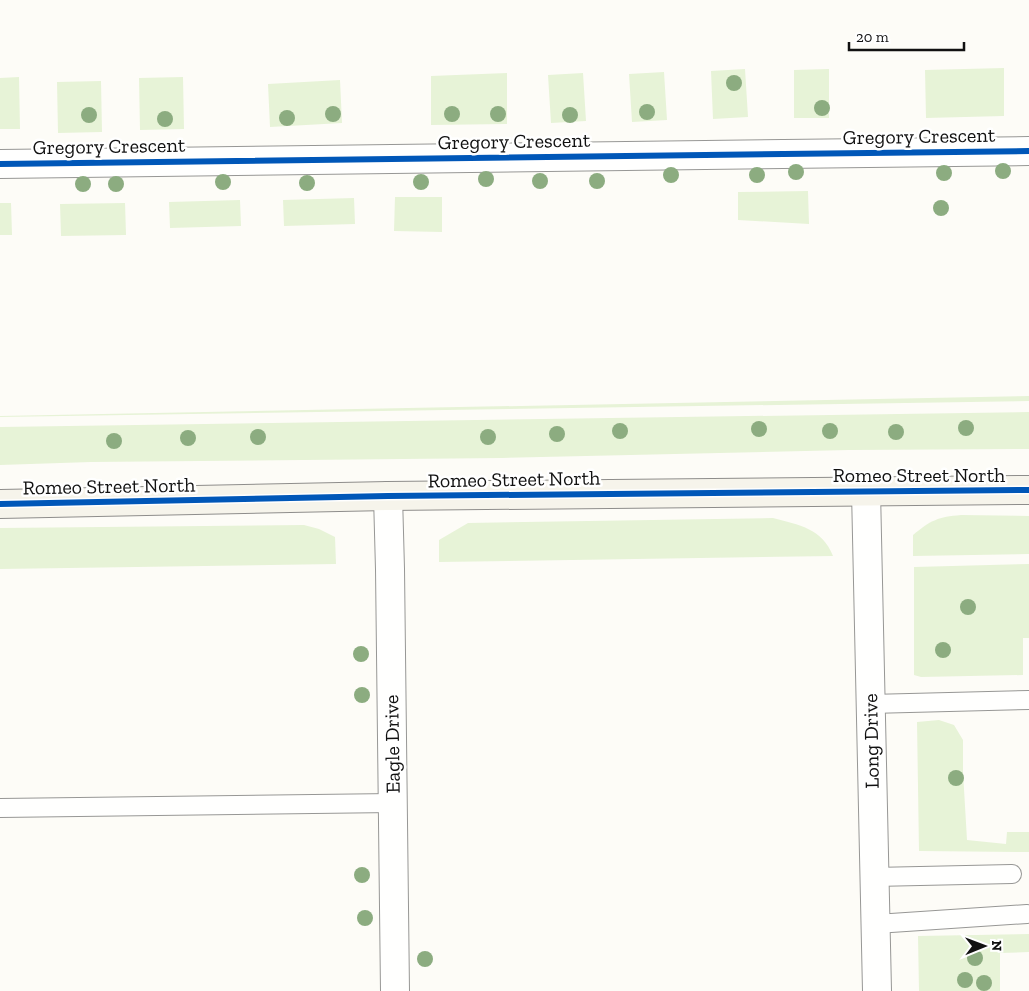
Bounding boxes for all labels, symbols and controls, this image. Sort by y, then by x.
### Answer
scale bar [849,20,964,52]
text: 20 m [856,28,889,46]
street label: Gregory Crescent [843,123,996,149]
street label: Gregory Crescent [438,128,591,154]
street label: Gregory Crescent [33,133,186,159]
street label: Romeo Street North [833,463,1006,487]
street label: Romeo Street North [427,465,601,493]
street label: Romeo Street North [22,472,196,500]
street label: Long Drive [858,693,884,789]
street label: Eagle Drive [379,694,405,794]
north arrow [959,921,1009,971]
text: N [988,940,1005,952]

